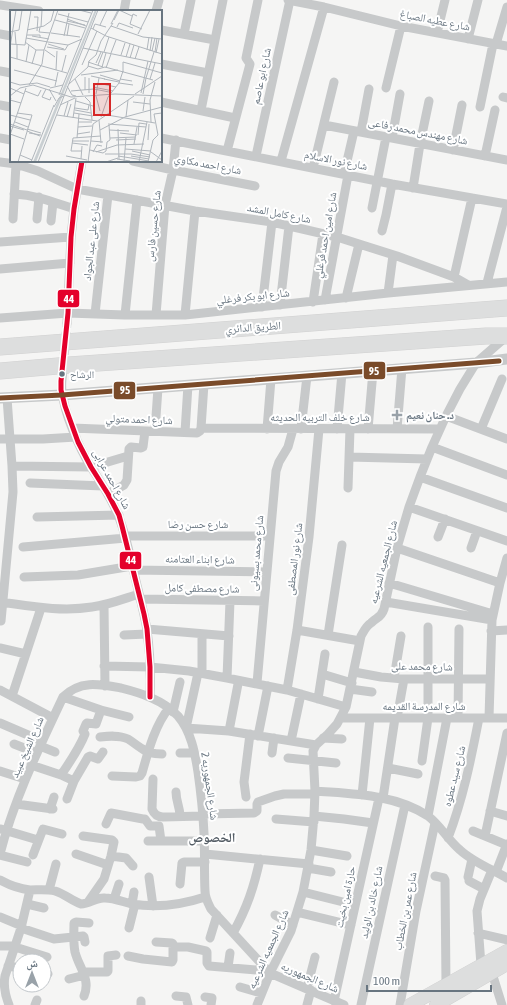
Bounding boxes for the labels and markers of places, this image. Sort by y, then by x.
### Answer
marker: الرشاح [57,369,67,379]
place label: الرشاح [70,369,94,381]
marker: د. حنان نعيم [391,409,403,421]
place label: د. حنان نعيم [406,409,454,423]

